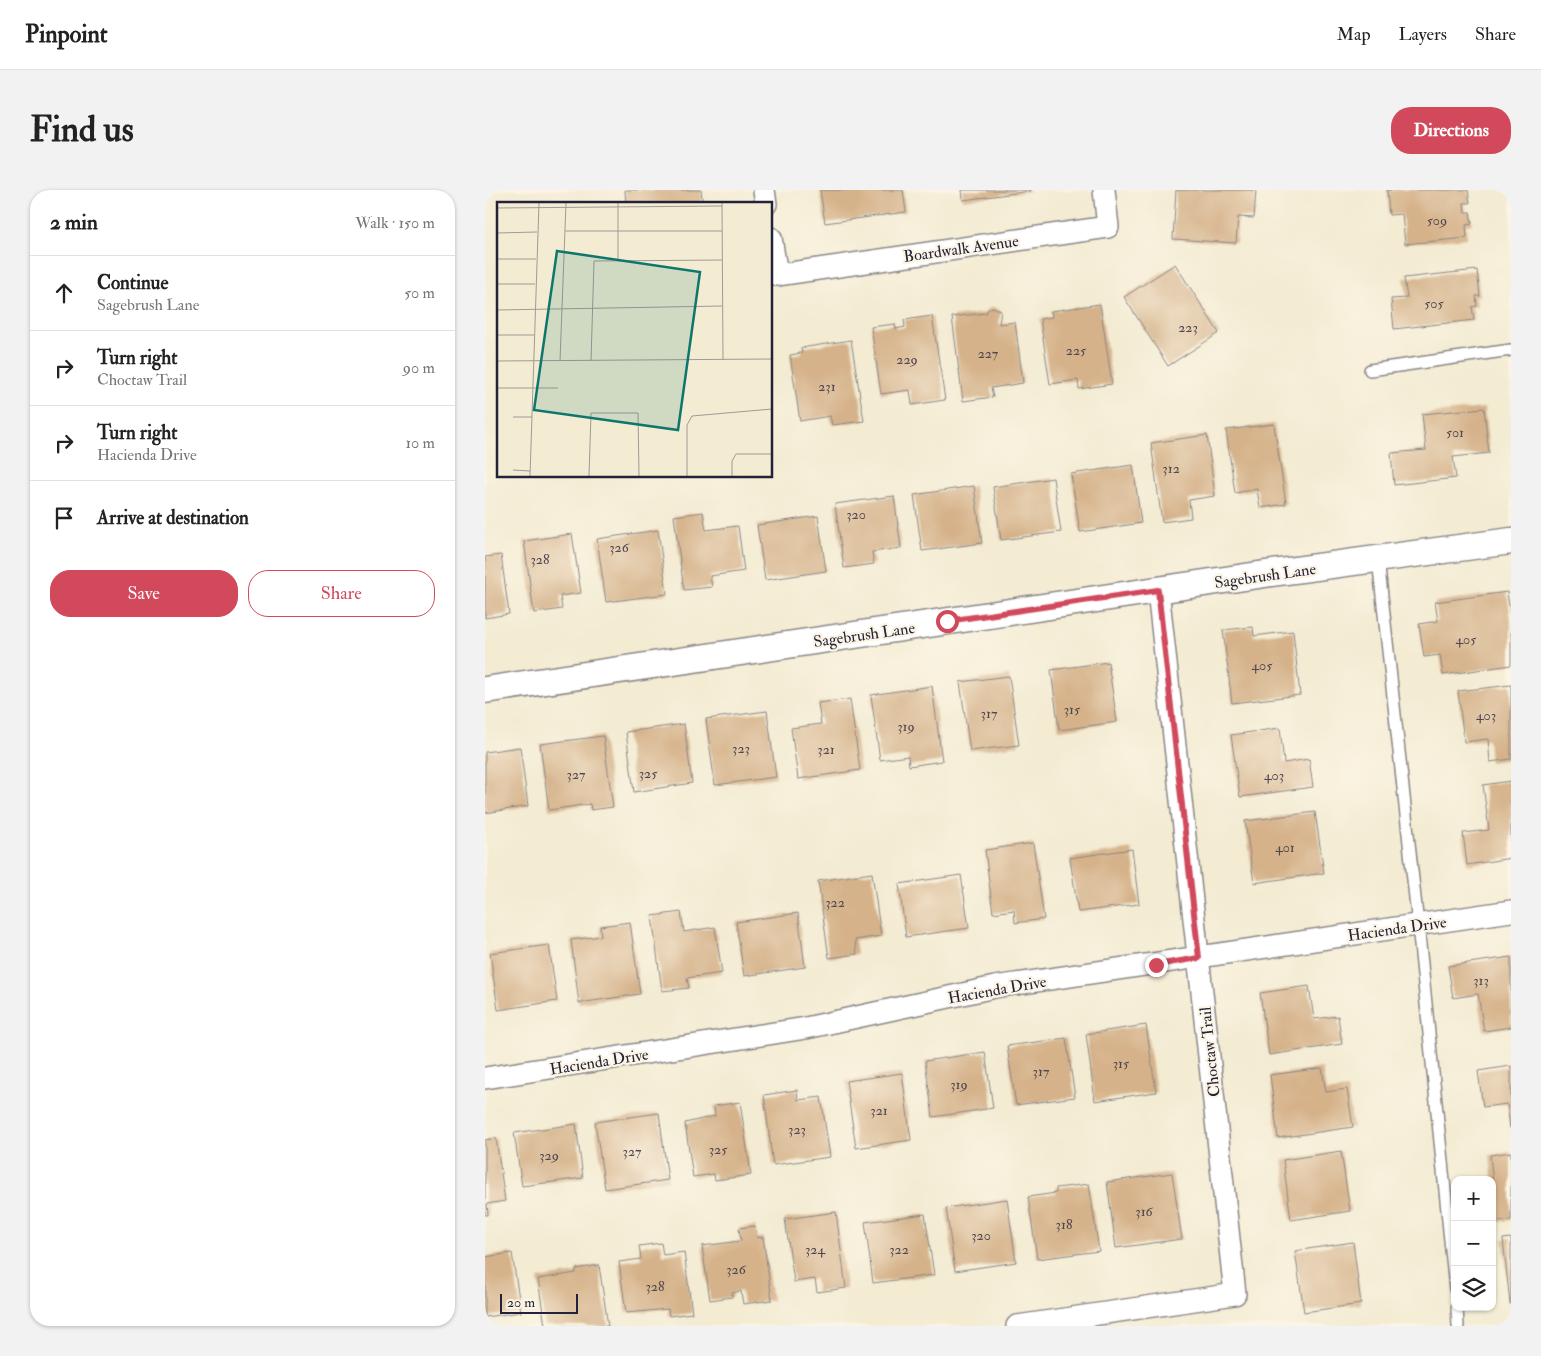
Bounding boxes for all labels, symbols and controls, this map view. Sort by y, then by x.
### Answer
text: Pinpoint [25,19,108,50]
text: Map [1337,23,1371,46]
text: Layers [1399,23,1447,46]
text: Share [1475,23,1516,46]
button: Directions [1391,107,1511,154]
text: Find us [30,108,134,152]
inset map [497,202,773,478]
text: 2 min [50,209,98,236]
house number: 509 [1427,212,1447,229]
text: Walk · 150 m [355,213,435,233]
street label: Boardwalk Avenue [902,231,1020,267]
text: Continue [97,271,168,295]
icon: ahead [50,279,78,307]
text: 50 m [404,283,435,303]
text: Sagebrush Lane [97,295,199,315]
house number: 505 [1424,295,1445,312]
house number: 223 [1178,319,1198,336]
house number: 225 [1066,342,1087,359]
house number: 227 [978,345,999,362]
text: Turn right [97,346,177,370]
house number: 229 [896,351,918,368]
icon: right [50,354,78,382]
text: 90 m [403,358,435,378]
text: Choctaw Trail [97,370,187,390]
house number: 231 [818,378,836,395]
text: Turn right [97,421,177,445]
house number: 501 [1446,424,1464,441]
icon: right [50,429,78,457]
text: 10 m [405,433,435,453]
text: Hacienda Drive [97,445,197,465]
house number: 312 [1162,460,1180,477]
icon: arrive [50,504,78,532]
text: Arrive at destination [97,506,249,530]
house number: 320 [846,506,866,523]
house number: 326 [609,539,630,556]
house number: 328 [530,551,550,568]
street label: Sagebrush Lane [1213,559,1318,593]
button: Save [50,570,238,617]
button: Share [248,570,435,617]
route start [936,610,959,633]
street label: Sagebrush Lane [812,618,917,652]
house number: 405 [1456,631,1477,648]
house number: 405 [1252,657,1273,674]
house number: 315 [1064,701,1081,718]
house number: 317 [981,705,998,722]
house number: 403 [1476,707,1496,724]
house number: 319 [897,718,915,735]
house number: 323 [732,740,750,757]
house number: 321 [817,741,835,758]
house number: 325 [639,765,658,782]
house number: 327 [567,766,586,783]
house number: 403 [1264,767,1284,784]
house number: 401 [1275,839,1295,856]
house number: 322 [825,894,845,911]
street label: Hacienda Drive [1346,912,1448,946]
route end [1145,954,1168,977]
street label: Hacienda Drive [946,971,1048,1008]
house number: 313 [1473,972,1489,989]
street label: Choctaw Trail [1195,1006,1225,1098]
street label: Hacienda Drive [548,1044,650,1080]
house number: 315 [1113,1055,1130,1072]
house number: 317 [1033,1063,1050,1080]
house number: 319 [950,1076,968,1093]
house number: 321 [870,1102,888,1119]
house number: 323 [788,1121,806,1138]
house number: 325 [709,1141,728,1158]
house number: 327 [623,1143,642,1160]
house number: 329 [539,1147,559,1164]
map controls [1451,1176,1496,1311]
button: + [1451,1176,1496,1221]
house number: 316 [1135,1203,1154,1220]
house number: 318 [1056,1216,1073,1233]
button: − [1451,1221,1496,1266]
house number: 320 [971,1227,991,1244]
house number: 324 [805,1241,826,1258]
house number: 322 [889,1241,909,1258]
house number: 326 [726,1261,747,1278]
button: layers [1451,1266,1496,1311]
house number: 328 [645,1278,665,1295]
scale bar [500,1291,577,1314]
text: 20 m [507,1294,535,1311]

